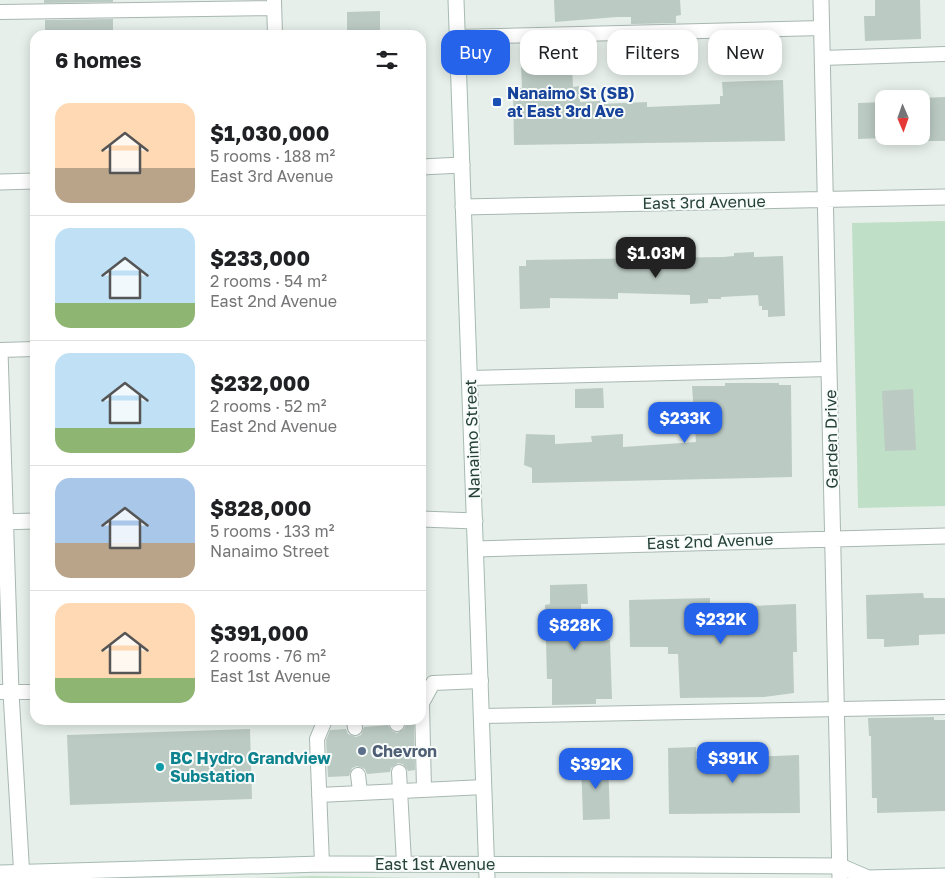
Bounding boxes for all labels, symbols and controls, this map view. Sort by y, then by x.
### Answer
chip: Buy [441,30,510,75]
chip: Rent [520,30,597,75]
chip: Filters [607,30,698,75]
chip: New [708,30,782,75]
icon: filters [373,46,401,74]
text: 6 homes [55,47,141,73]
place label: Nanaimo St (SB) at East 3rd Ave [507,83,635,121]
north arrow [875,90,930,145]
map controls [875,90,930,145]
marker: Nanaimo St (SB) at East 3rd Ave [491,96,503,108]
text: $1,030,000 [210,120,329,146]
icon: home [95,123,155,183]
text: 5 rooms · 188 m² [210,146,335,166]
text: East 3rd Avenue [210,166,333,186]
street label: East 3rd Avenue [642,191,766,213]
pin: $1.03M [615,236,697,279]
text: $1.03M [627,243,685,263]
text: $233,000 [210,245,310,271]
icon: home [95,248,155,308]
text: 2 rooms · 54 m² [210,271,327,291]
text: East 2nd Avenue [210,291,337,311]
text: $232,000 [210,370,310,396]
icon: home [95,373,155,433]
street label: Nanaimo Street [460,379,484,499]
street label: Garden Drive [820,389,842,489]
text: 2 rooms · 52 m² [210,396,326,416]
pin: $233K [650,402,720,444]
text: $233K [659,408,711,428]
text: East 2nd Avenue [210,416,337,436]
text: $828,000 [210,495,311,521]
icon: home [95,498,155,558]
text: 5 rooms · 133 m² [210,521,334,541]
street label: East 2nd Avenue [646,529,774,553]
text: Nanaimo Street [210,541,330,561]
pin: $232K [686,602,756,645]
pin: $828K [540,608,610,651]
text: $232K [695,609,747,629]
text: $828K [549,615,601,635]
text: $391,000 [210,620,309,646]
icon: home [95,623,155,683]
text: 2 rooms · 76 m² [210,646,326,666]
text: East 1st Avenue [210,666,331,686]
place label: Chevron [372,741,437,761]
pin: $391K [698,742,768,784]
marker: Chevron [356,745,368,757]
place label: BC Hydro Grandview Substation [170,748,331,786]
pin: $392K [561,748,631,790]
text: $391K [708,748,758,768]
text: $392K [570,754,622,774]
marker: BC Hydro Grandview Substation [154,761,166,773]
street label: East 1st Avenue [375,854,495,874]

